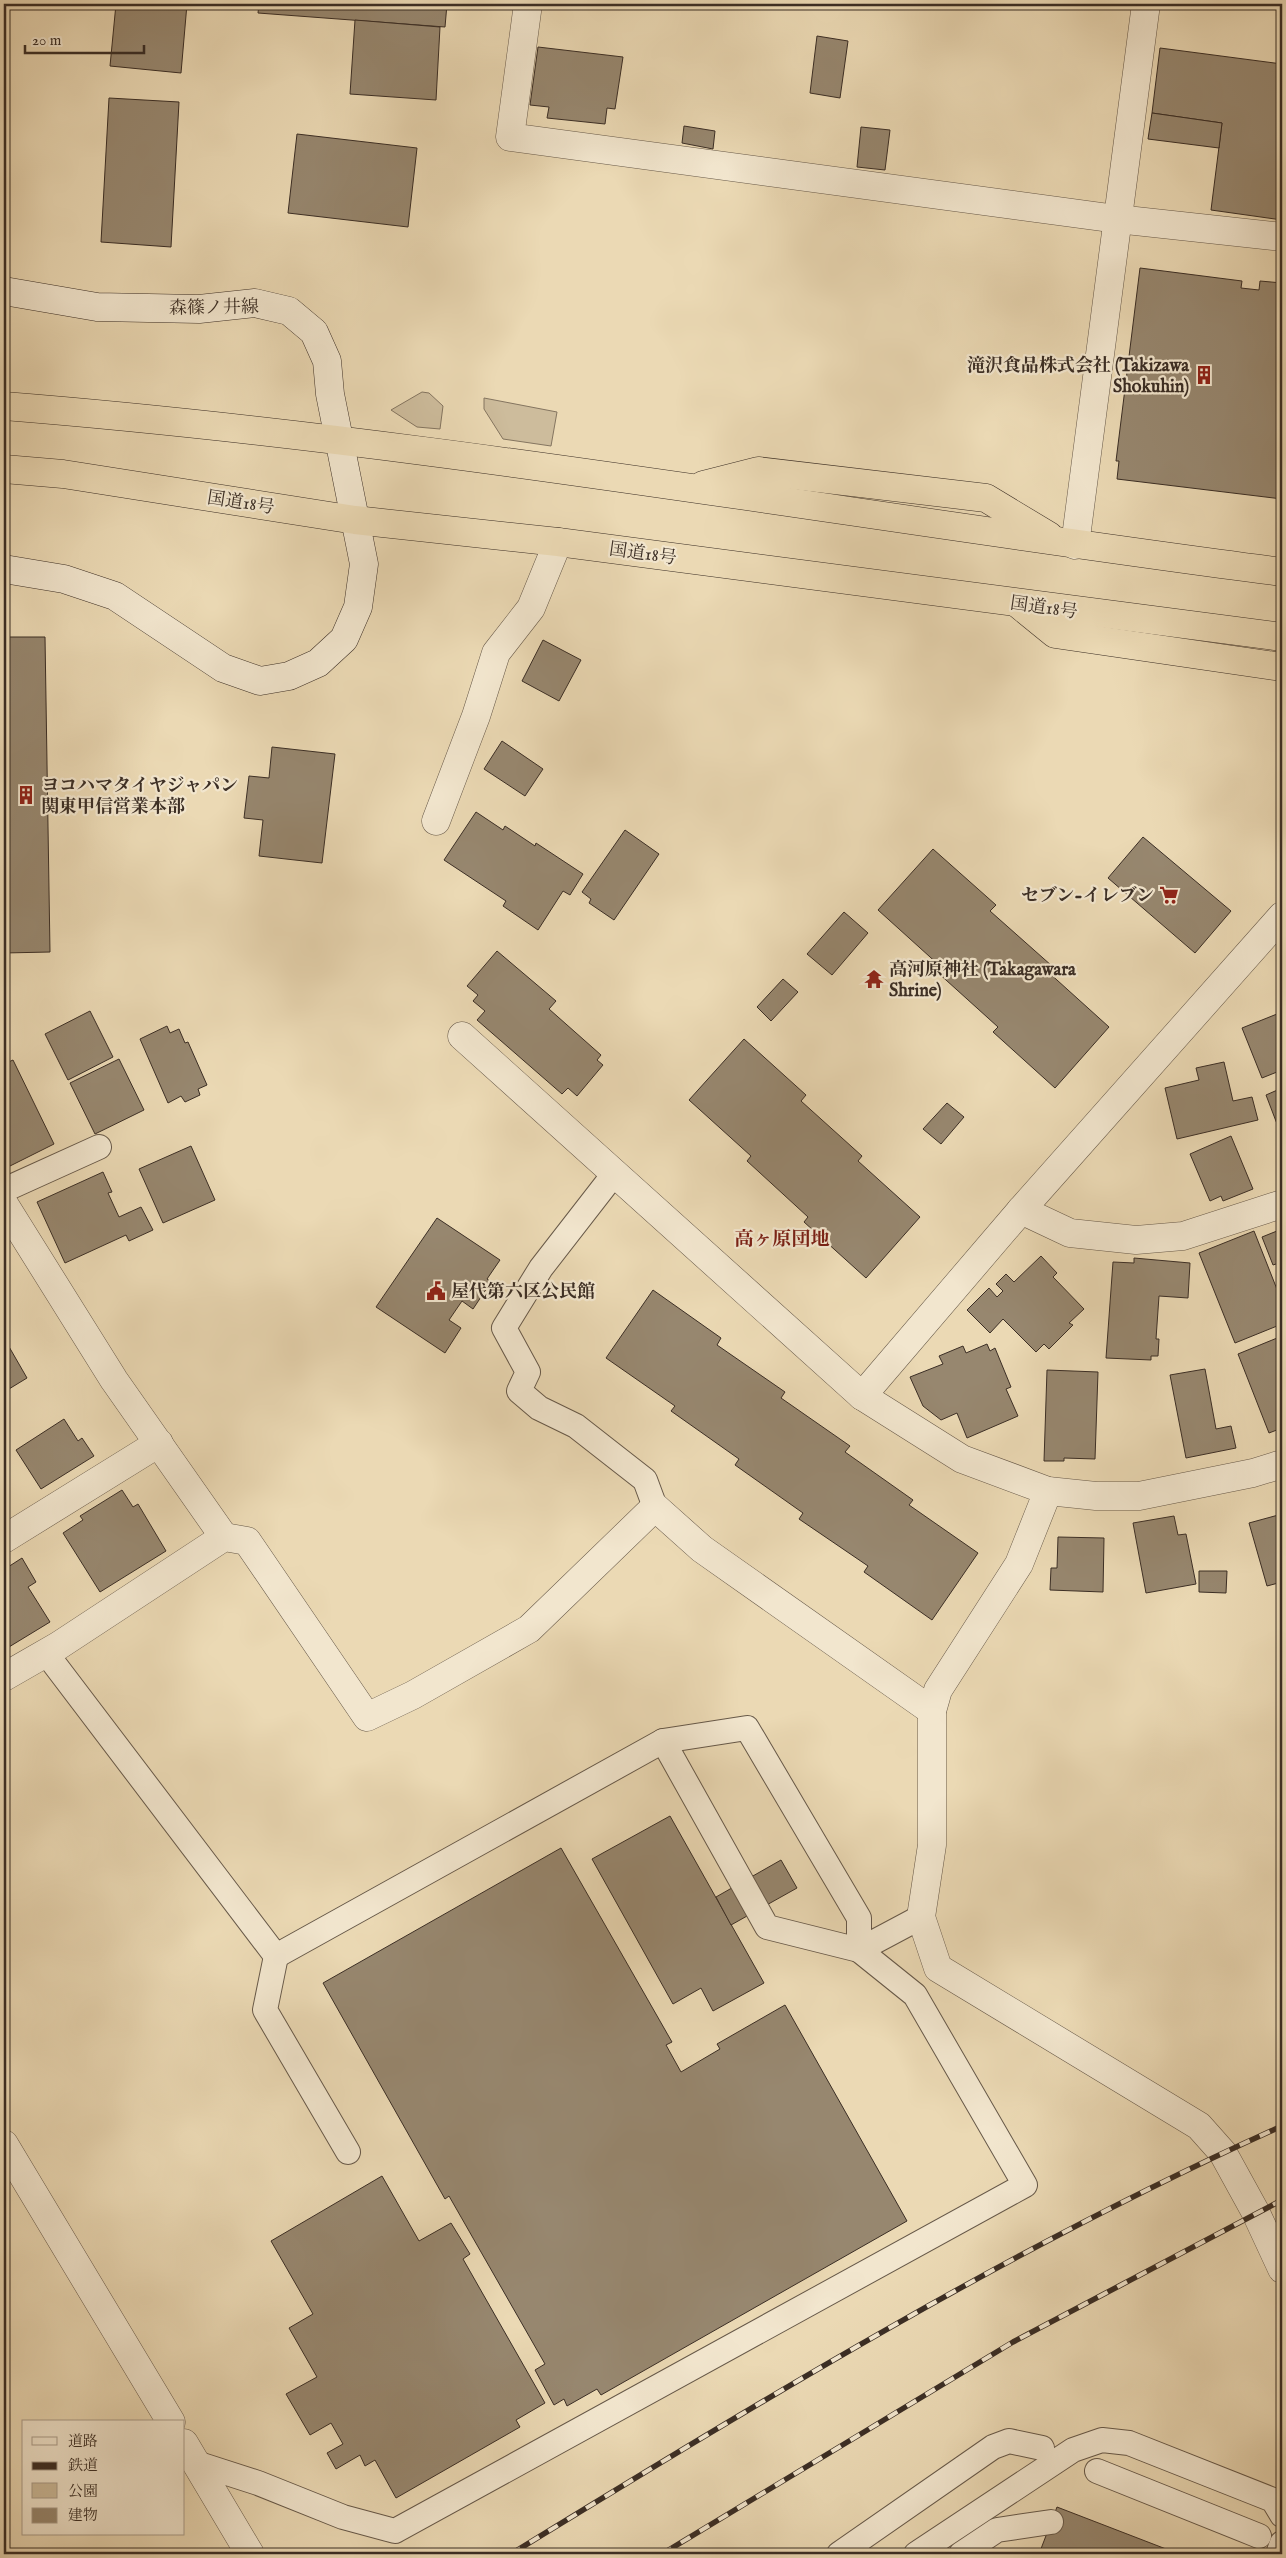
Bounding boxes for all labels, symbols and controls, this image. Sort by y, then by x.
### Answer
scale bar [25,22,144,54]
text: 20 m [32,31,62,50]
street label: 森篠ノ井線 [169,296,259,321]
place label: 滝沢食品株式会社 (Takizawa Shokuhin) [967,355,1190,399]
building icon: 滝沢食品株式会社 (Takizawa Shokuhin) [1193,364,1215,386]
street label: 国道18号 [206,487,276,520]
street label: 国道18号 [608,538,678,571]
street label: 国道18号 [1009,592,1079,625]
place label: ヨコハマタイヤジャパン 関東甲信営業本部 [41,775,238,819]
building icon: ヨコハマタイヤジャパン 関東甲信営業本部 [15,784,37,806]
supermarket icon: セブン-イレブン [1158,884,1180,906]
place label: セブン-イレブン [1021,885,1154,908]
place label: 高河原神社 (Takagawara Shrine) [889,959,1077,1003]
temple icon: 高河原神社 (Takagawara Shrine) [863,968,885,990]
district label: 高ヶ原団地 [734,1228,830,1252]
public building icon: 屋代第六区公民館 [425,1280,447,1302]
place label: 屋代第六区公民館 [451,1281,595,1304]
legend [22,2420,185,2536]
text: 道路 [68,2432,98,2451]
text: 鉄道 [68,2456,98,2475]
text: 公園 [68,2482,98,2501]
text: 建物 [68,2506,98,2525]

